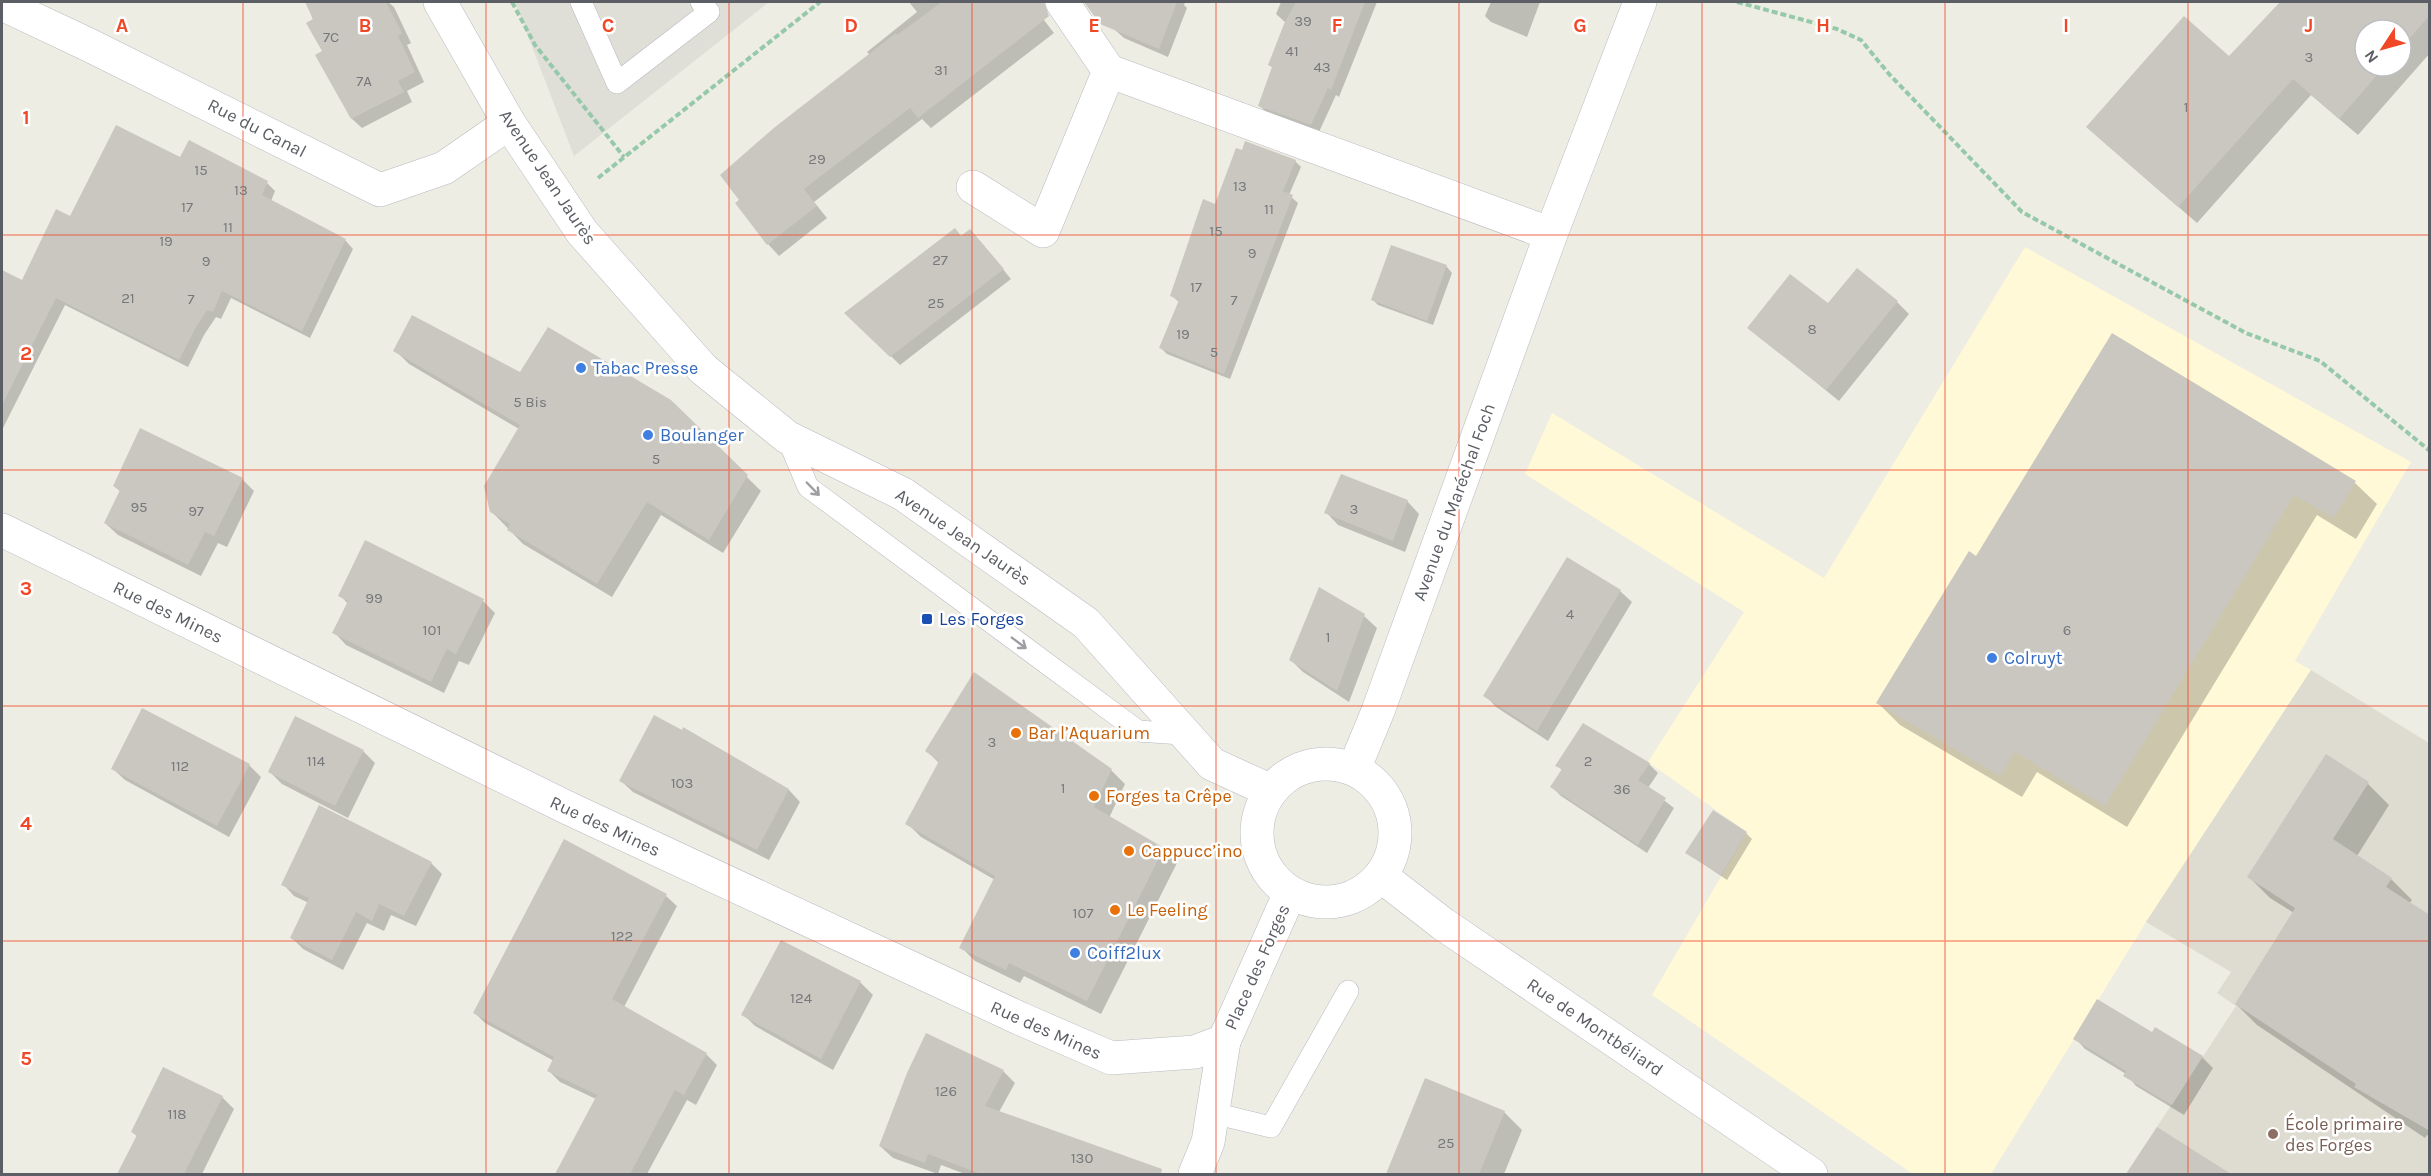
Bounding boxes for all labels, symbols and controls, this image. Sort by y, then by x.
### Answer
house number: 39 [1294,12,1312,30]
text: A [116,14,129,37]
text: B [359,14,371,37]
text: C [602,14,614,37]
text: D [844,14,858,37]
text: E [1088,14,1100,37]
text: F [1332,14,1343,37]
text: G [1573,14,1587,37]
text: H [1816,14,1830,37]
text: I [2063,14,2069,37]
text: J [2305,14,2313,37]
north arrow [2353,18,2413,78]
house number: 7C [323,28,339,46]
house number: 41 [1285,42,1299,60]
text: N [2360,46,2382,67]
house number: 3 [2305,48,2313,66]
house number: 43 [1313,58,1331,76]
house number: 31 [934,61,948,79]
house number: 7A [356,72,372,90]
street label: Rue du Canal [204,94,310,162]
house number: 1 [2184,98,2188,116]
street label: Avenue Jean Jaurès [495,105,601,249]
text: 1 [22,106,30,129]
house number: 29 [808,150,826,168]
house number: 15 [194,161,208,179]
house number: 13 [1233,177,1247,195]
house number: 13 [234,181,248,199]
house number: 17 [181,198,193,216]
house number: 11 [1264,200,1274,218]
house number: 11 [223,218,233,236]
house number: 15 [1209,222,1223,240]
house number: 19 [159,232,173,250]
house number: 9 [1248,244,1256,262]
house number: 27 [932,251,948,269]
house number: 9 [202,252,210,270]
house number: 17 [1190,278,1202,296]
house number: 21 [121,289,135,307]
house number: 7 [187,290,195,308]
house number: 7 [1230,291,1238,309]
house number: 25 [927,294,945,312]
house number: 8 [1807,320,1817,338]
house number: 19 [1176,325,1190,343]
text: 2 [20,342,32,365]
house number: 5 [1210,343,1218,361]
place label: Tabac Presse [593,357,698,379]
marker: Tabac Presse [574,361,588,375]
house number: 5 Bis [513,393,547,411]
street label: Avenue du Maréchal Foch [1408,400,1500,604]
place label: Boulanger [660,424,744,446]
marker: Boulanger [641,428,655,442]
house number: 5 [652,450,660,468]
one-way arrow [806,481,820,496]
street label: Avenue Jean Jaurès [891,484,1035,590]
house number: 95 [130,498,148,516]
house number: 3 [1350,500,1358,518]
house number: 97 [188,502,204,520]
street label: Rue des Mines [110,576,226,648]
text: 3 [20,577,32,600]
house number: 99 [365,589,383,607]
house number: 4 [1566,605,1575,623]
place label: Les Forges [939,608,1024,630]
marker: Les Forges [920,612,934,626]
house number: 101 [423,621,441,639]
house number: 6 [2063,621,2071,639]
house number: 1 [1326,628,1330,646]
one-way arrow [1011,636,1027,649]
place label: Colruyt [2004,647,2063,669]
marker: Colruyt [1985,651,1999,665]
place label: Bar l’Aquarium [1028,722,1150,744]
marker: Bar l’Aquarium [1009,726,1023,740]
house number: 3 [988,733,996,751]
house number: 114 [307,752,326,770]
house number: 2 [1584,752,1592,770]
house number: 112 [171,757,189,775]
house number: 103 [671,774,693,792]
house number: 1 [1061,779,1065,797]
house number: 36 [1613,780,1631,798]
place label: Forges ta Crêpe [1106,785,1232,807]
marker: Forges ta Crêpe [1087,789,1101,803]
street label: Rue des Mines [546,791,664,861]
text: 4 [20,812,32,835]
place label: Cappucc’ino [1141,840,1242,862]
marker: Cappucc’ino [1122,844,1136,858]
place label: Le Feeling [1127,899,1208,921]
street label: Place des Forges [1219,901,1295,1033]
marker: Le Feeling [1108,903,1122,917]
house number: 107 [1073,904,1093,922]
house number: 122 [611,927,633,945]
place label: Coiff2lux [1087,942,1161,964]
marker: Coiff2lux [1068,946,1082,960]
street label: Rue de Montbéliard [1523,973,1667,1081]
house number: 124 [790,989,813,1007]
street label: Rue des Mines [987,996,1105,1064]
text: 5 [20,1047,32,1070]
house number: 126 [935,1082,957,1100]
house number: 118 [167,1105,187,1123]
place label: École primaire des Forges [2285,1112,2403,1156]
marker: École primaire des Forges [2266,1127,2280,1141]
house number: 25 [1437,1134,1455,1152]
house number: 130 [1071,1149,1093,1167]

